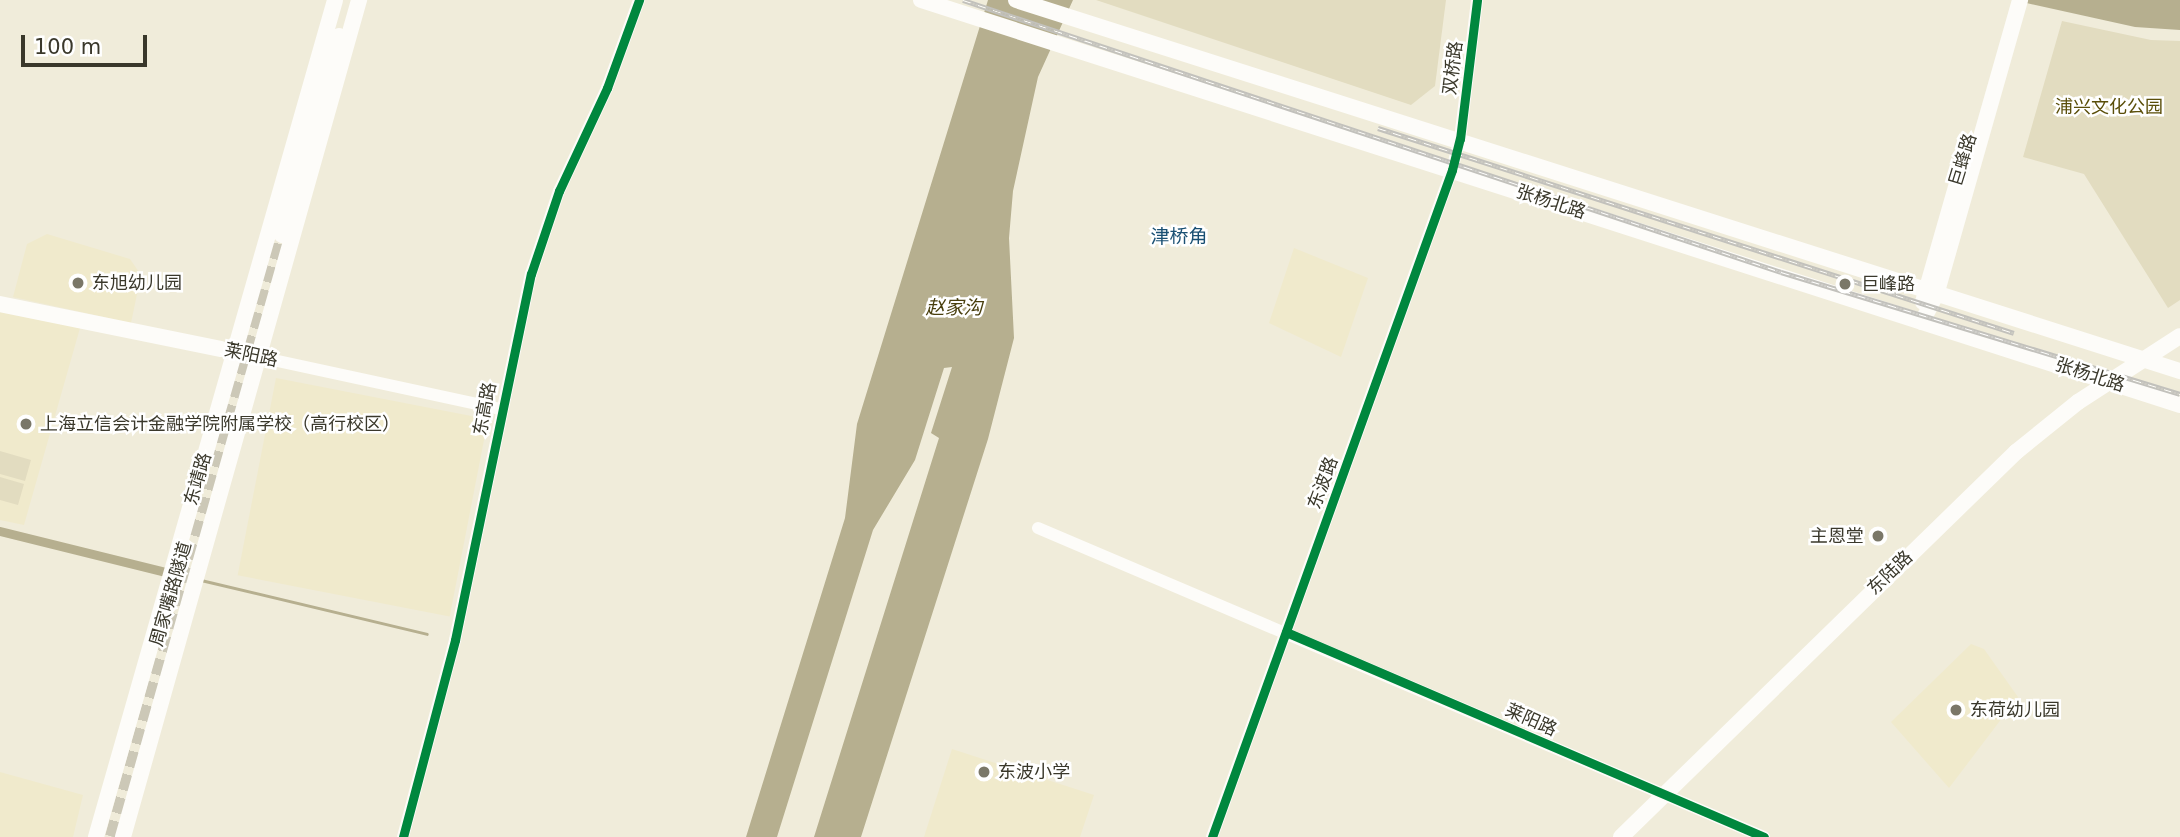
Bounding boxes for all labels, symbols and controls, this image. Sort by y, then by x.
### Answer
scale bar [24,21,150,65]
text: 100 m [34,35,101,59]
street label: 双桥路 [1439,40,1467,96]
park label: 浦兴文化公园 [2055,96,2163,118]
street label: 巨蜂路 [1945,131,1981,189]
street label: 张杨北路 [1513,181,1589,223]
district label: 津桥角 [1151,226,1207,248]
place label: 东旭幼儿园 [92,272,182,294]
place label: 巨峰路 [1861,273,1915,295]
marker: 巨峰路 [1835,274,1855,294]
marker: 东旭幼儿园 [70,275,86,291]
water label: 赵家沟 [926,297,982,319]
street label: 莱阳路 [222,339,280,371]
street label: 张杨北路 [2052,354,2128,396]
street label: 东高路 [469,380,501,438]
place label: 上海立信会计金融学院附属学校（高行校区） [40,413,400,435]
marker: 上海立信会计金融学院附属学校（高行校区） [18,416,34,432]
street label: 东靖路 [180,450,216,508]
street label: 东波路 [1304,454,1342,512]
place label: 主恩堂 [1810,525,1864,547]
marker: 主恩堂 [1870,528,1886,544]
street label: 周家嘴路隧道 [146,539,196,649]
street label: 东陆路 [1863,546,1917,600]
street label: 莱阳路 [1502,699,1560,741]
place label: 东荷幼儿园 [1970,699,2060,721]
marker: 东荷幼儿园 [1948,702,1964,718]
place label: 东波小学 [998,761,1070,783]
marker: 东波小学 [976,764,992,780]

